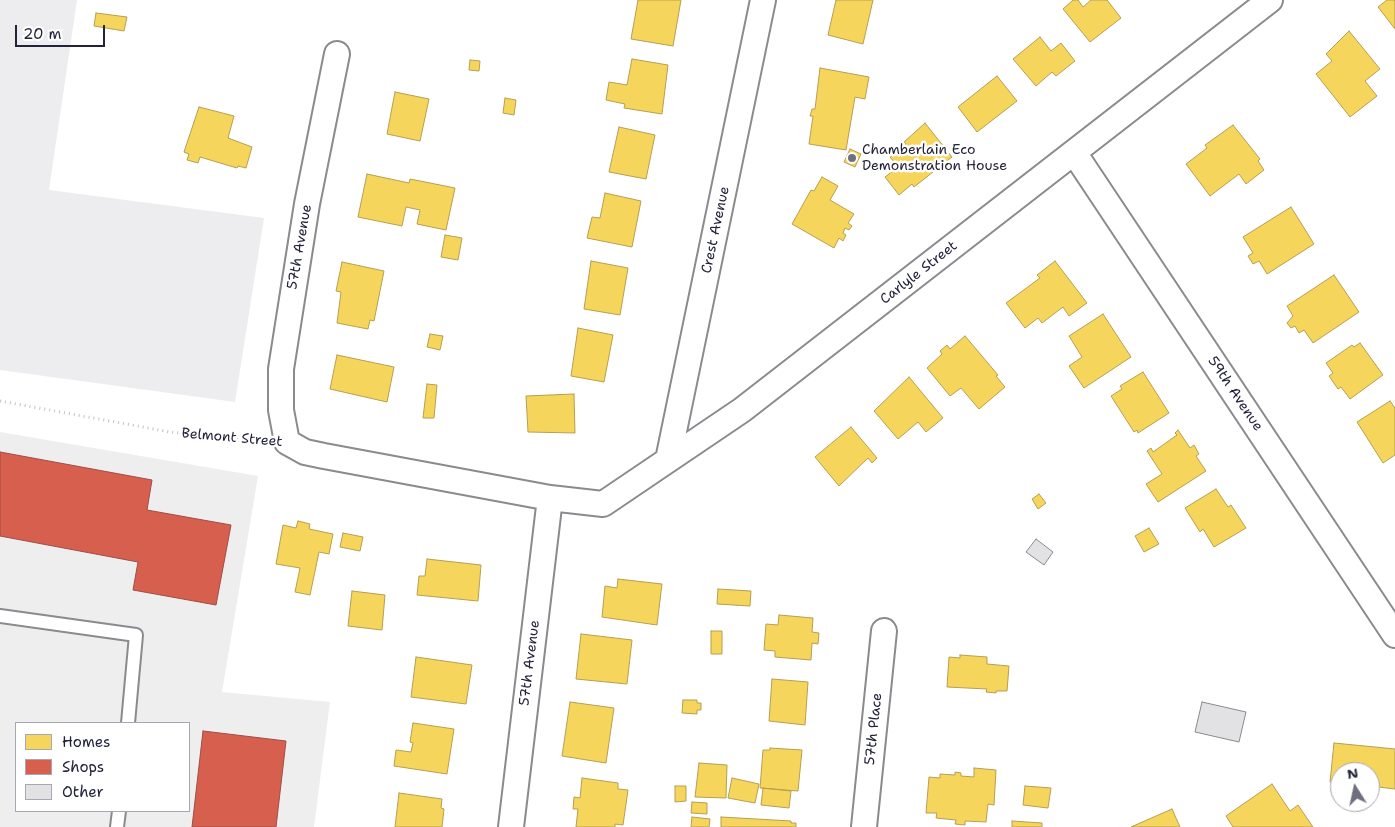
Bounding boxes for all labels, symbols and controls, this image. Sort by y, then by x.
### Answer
scale bar [18,15,108,47]
text: 20 m [23,24,62,44]
place label: Chamberlain Eco Demonstration House [862,142,1007,174]
marker: Chamberlain Eco Demonstration House [846,152,858,164]
street label: Crest Avenue [699,185,733,275]
street label: 57th Avenue [284,203,316,291]
street label: Carlyle Street [877,238,961,308]
street label: 59th Avenue [1204,354,1266,434]
street label: Belmont Street [181,425,283,451]
street label: 57th Avenue [516,619,544,707]
street label: 57th Place [862,692,886,766]
legend [15,722,190,812]
text: Homes [62,732,110,752]
text: Shops [62,757,104,777]
north arrow [1330,762,1380,812]
text: N [1346,763,1360,783]
text: Other [62,782,104,802]

